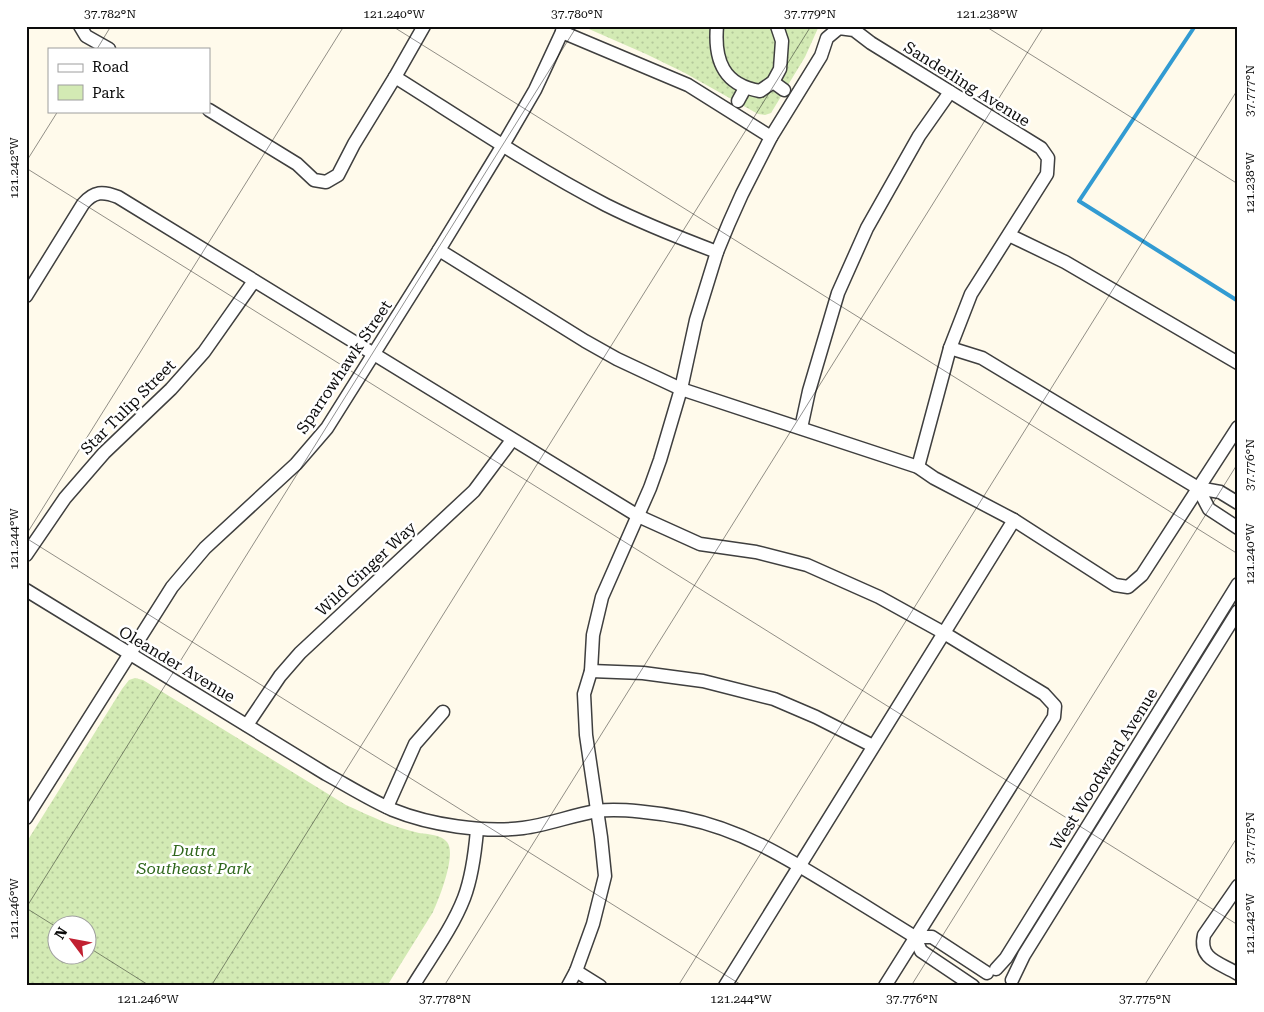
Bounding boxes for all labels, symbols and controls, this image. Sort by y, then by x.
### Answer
text: 37.782°N [84,7,136,21]
text: 121.240°W [363,7,426,21]
text: 37.780°N [551,7,603,21]
text: 37.779°N [784,7,836,21]
text: 121.238°W [956,7,1019,21]
street label: Sanderling Avenue [900,37,1034,131]
legend [48,48,210,112]
text: Road [92,58,129,76]
text: 37.777°N [1243,65,1257,117]
text: Park [92,84,126,102]
text: 121.242°W [7,136,21,199]
text: 121.238°W [1243,151,1257,214]
street label: Sparrowhawk Street [292,297,396,437]
street label: Star Tulip Street [77,356,179,458]
text: 37.776°N [1243,439,1257,491]
text: 121.244°W [7,507,21,570]
street label: Wild Ginger Way [312,517,420,620]
text: 121.240°W [1243,522,1257,585]
street label: Oleander Avenue [115,622,239,706]
street label: West Woodward Avenue [1046,684,1162,853]
text: 37.775°N [1243,812,1257,864]
park label: Dutra Southeast Park [136,841,252,878]
text: 121.246°W [7,877,21,940]
text: 121.242°W [1243,892,1257,955]
north arrow [48,914,98,964]
text: N [51,924,71,942]
text: 121.246°W [117,992,180,1006]
text: 37.778°N [419,992,471,1006]
text: 121.244°W [710,992,773,1006]
text: 37.776°N [886,992,938,1006]
text: 37.775°N [1119,992,1171,1006]

